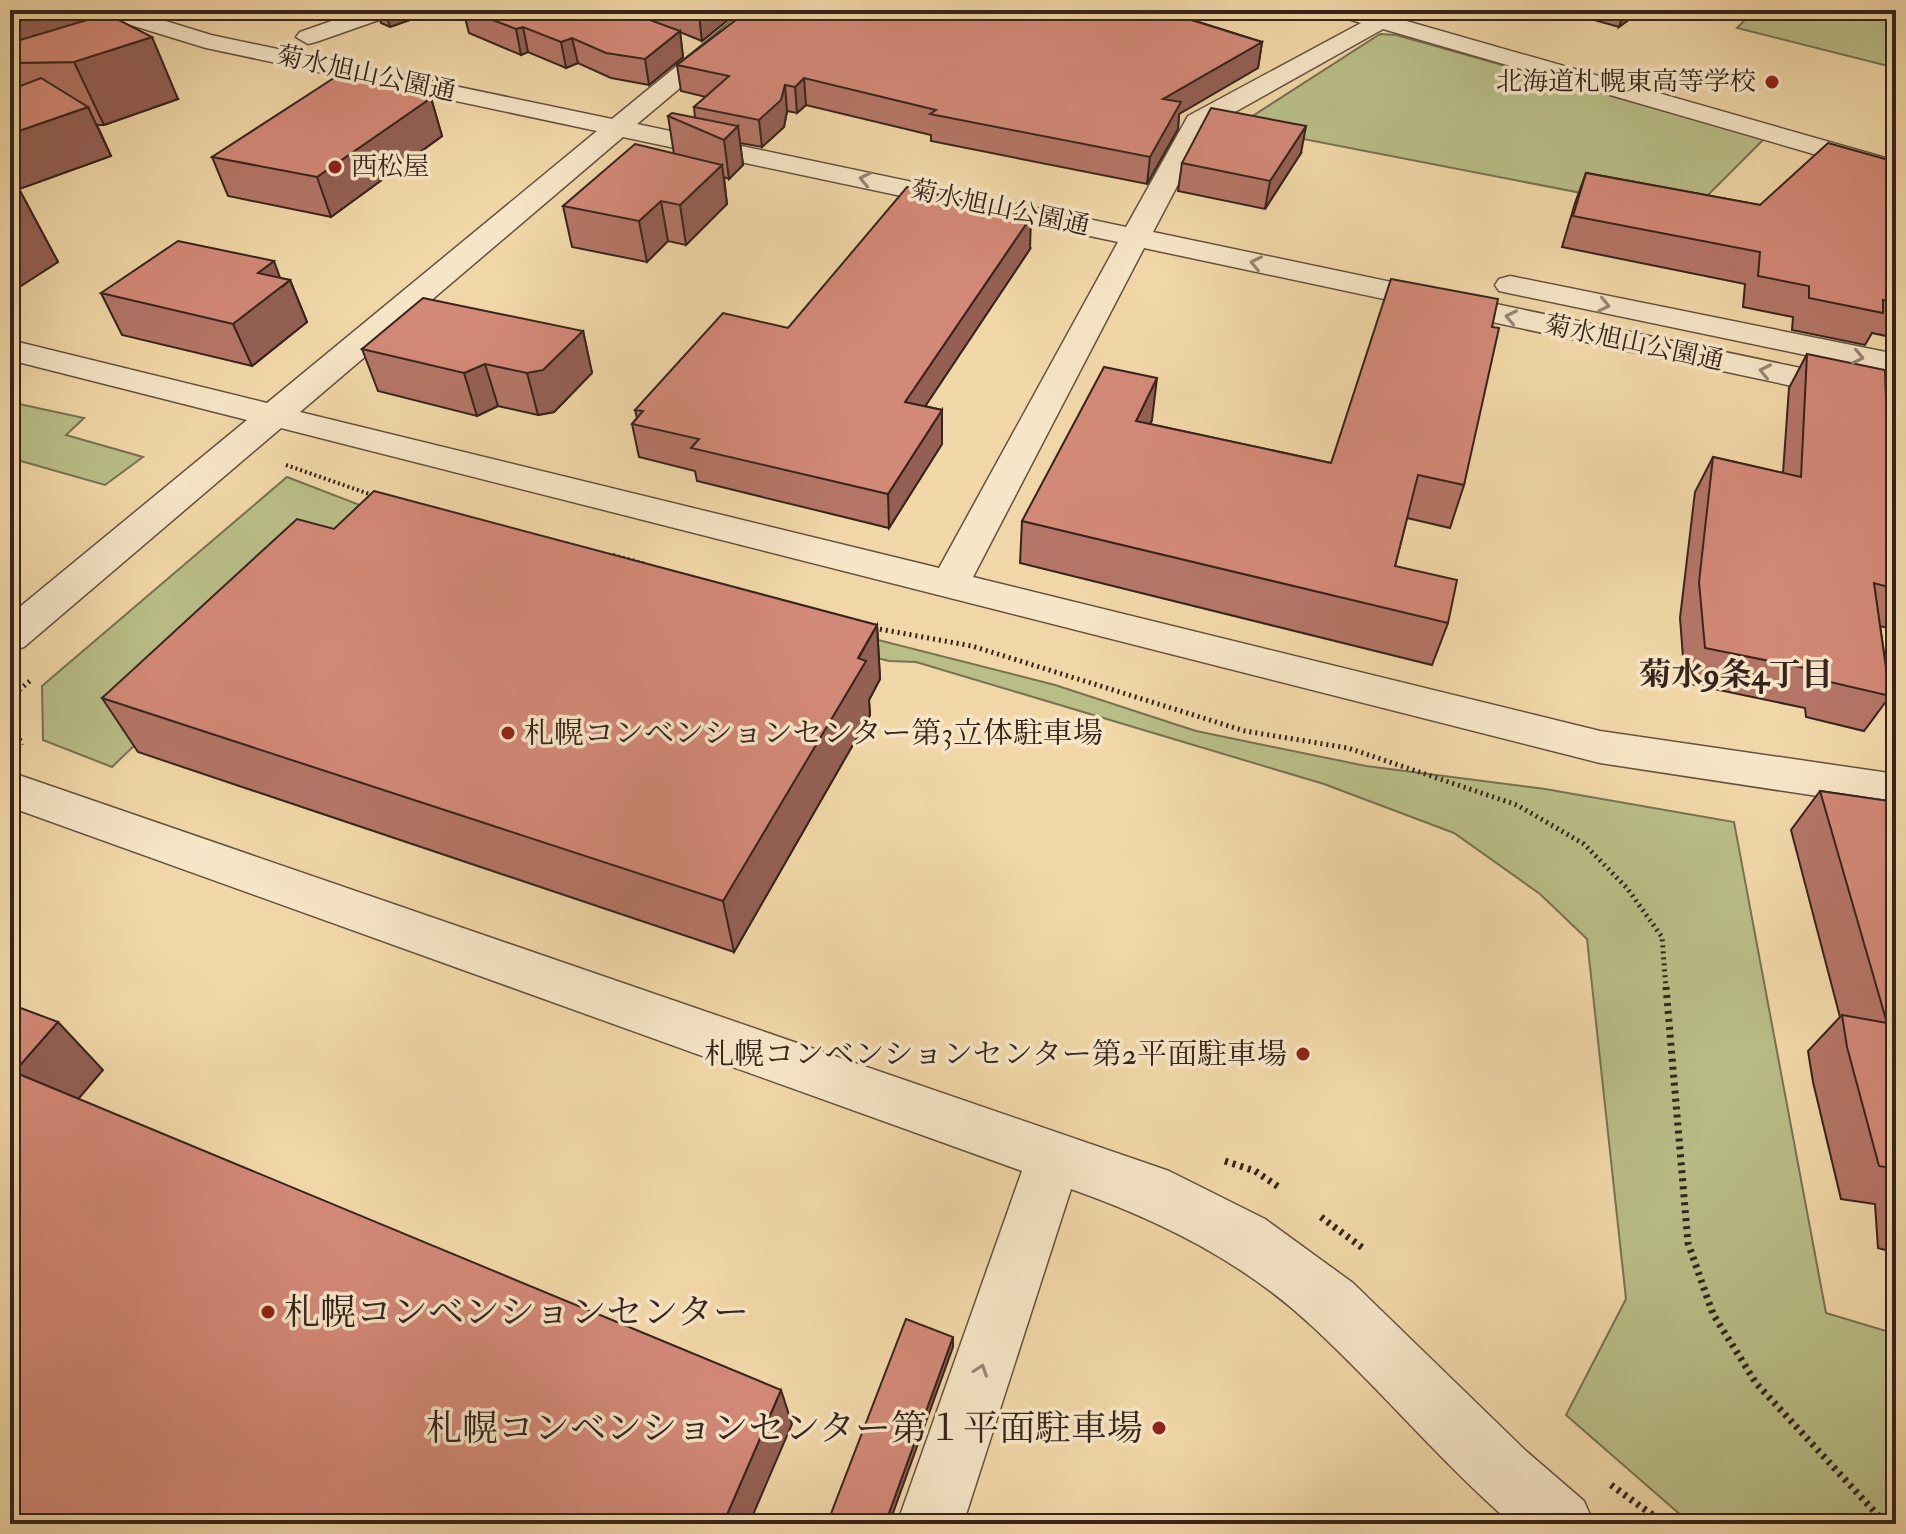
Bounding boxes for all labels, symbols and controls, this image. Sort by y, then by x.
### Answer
street label: 菊水旭山公園通 [274,39,458,109]
place label: 北海道札幌東高等学校 [1496,66,1756,98]
marker: 北海道札幌東高等学校 [1763,73,1781,91]
place label: 西松屋 [351,151,429,183]
marker: 西松屋 [326,158,344,176]
one-way arrow [859,171,872,188]
street label: 菊水旭山公園通 [908,173,1092,243]
one-way arrow [1250,255,1264,272]
one-way arrow [1597,295,1610,312]
street label: 菊水旭山公園通 [1542,308,1726,378]
one-way arrow [1504,309,1518,326]
one-way arrow [1851,348,1865,365]
one-way arrow [1758,363,1772,380]
district label: 菊水9条4丁目 [1639,655,1833,695]
place label: 札幌コンベンションセンター第3立体駐車場 [524,715,1103,752]
marker: 札幌コンベンションセンター第3立体駐車場 [499,724,517,742]
place label: 札幌コンベンションセンター第2平面駐車場 [704,1036,1287,1073]
marker: 札幌コンベンションセンター第2平面駐車場 [1294,1045,1312,1063]
place label: 札幌コンベンションセンター [284,1290,749,1335]
marker: 札幌コンベンションセンター [259,1303,277,1321]
one-way arrow [972,1364,988,1378]
place label: 札幌コンベンションセンター第１平面駐車場 [426,1406,1143,1451]
marker: 札幌コンベンションセンター第１平面駐車場 [1150,1419,1168,1437]

